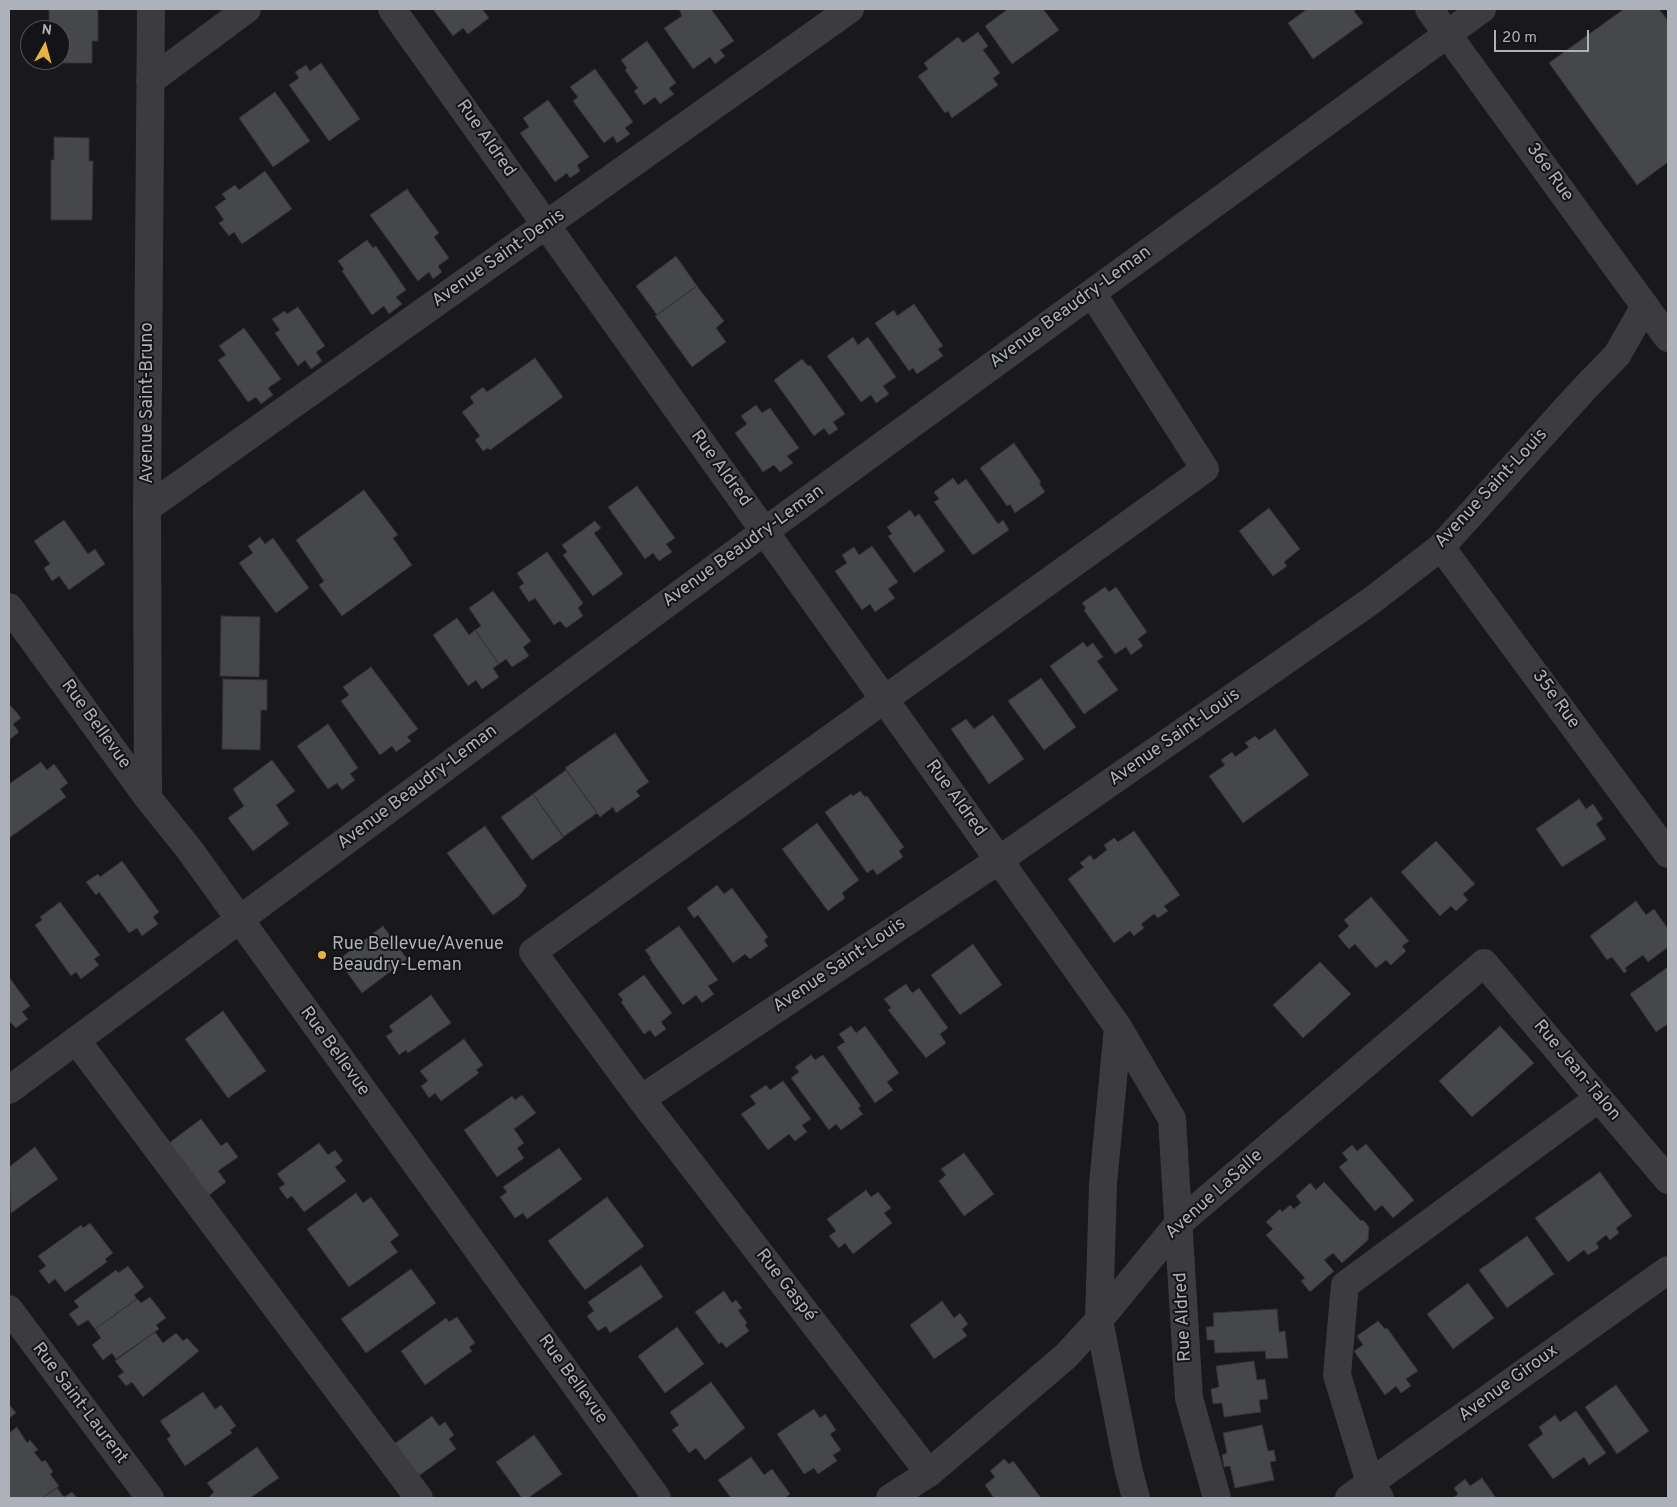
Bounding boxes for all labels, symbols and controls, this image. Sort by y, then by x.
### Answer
north arrow [20,20,70,70]
scale bar [1497,20,1592,52]
text: N [41,22,53,40]
text: 20 m [1502,29,1537,48]
street label: Rue Aldred [451,96,519,182]
street label: 36e Rue [1521,140,1577,206]
street label: Avenue Saint-Denis [428,205,570,313]
street label: Avenue Beaudry-Leman [986,242,1156,374]
street label: Avenue Saint-Bruno [137,322,159,484]
street label: Avenue Saint-Louis [1431,425,1553,553]
street label: Rue Aldred [685,426,755,512]
street label: Avenue Beaudry-Leman [659,481,829,613]
street label: 35e Rue [1526,666,1584,734]
street label: Rue Bellevue [55,676,135,774]
street label: Avenue Saint-Louis [1105,685,1245,791]
street label: Avenue Beaudry-Leman [334,721,502,855]
street label: Rue Aldred [920,756,990,842]
street label: Avenue Saint-Louis [770,914,910,1018]
place label: Rue Bellevue/Avenue Beaudry-Leman [332,934,504,976]
marker: Rue Bellevue/Avenue Beaudry-Leman [316,949,328,961]
street label: Rue Bellevue [294,1003,374,1101]
street label: Rue Jean-Talon [1528,1016,1624,1126]
street label: Avenue LaSalle [1162,1146,1268,1244]
street label: Rue Gaspé [750,1245,820,1327]
street label: Rue Aldred [1171,1272,1197,1362]
street label: Rue Bellevue [532,1331,612,1429]
street label: Rue Saint-Laurent [26,1339,132,1469]
street label: Avenue Giroux [1455,1341,1563,1427]

